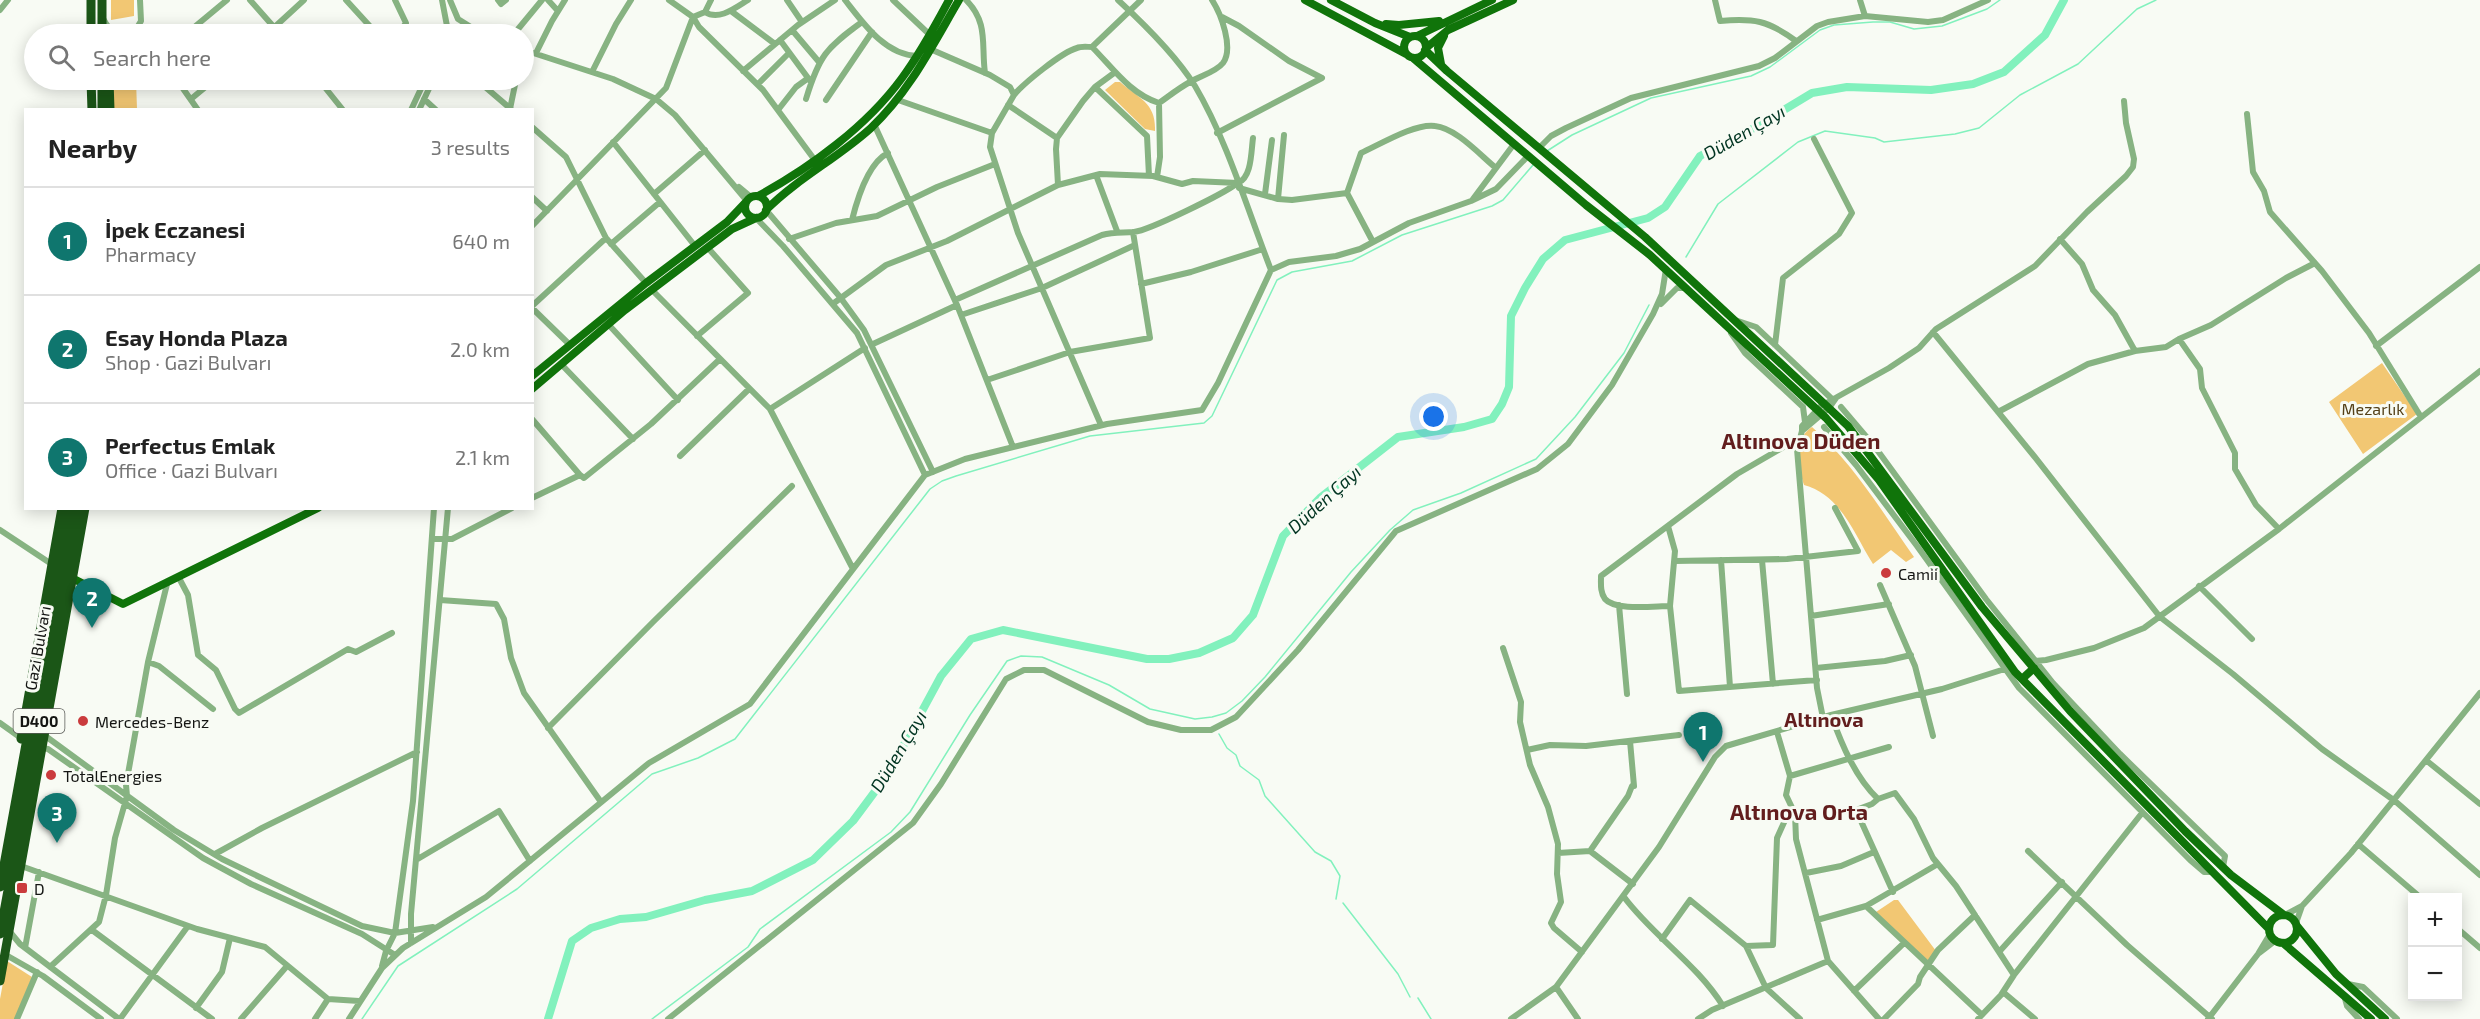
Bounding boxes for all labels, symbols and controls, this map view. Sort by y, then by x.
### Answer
search box [24,24,534,90]
icon: search [45,41,78,74]
text: Search here [93,44,211,70]
water label: Düden Çayı [1699,100,1789,165]
text: Nearby [48,132,137,163]
text: 3 results [431,135,510,159]
text: İpek Eczanesi [105,216,245,242]
text: 1 [63,229,72,253]
text: 640 m [452,229,510,253]
text: Pharmacy [105,242,196,266]
text: Esay Honda Plaza [105,324,288,350]
text: 2 [62,337,73,361]
text: 2.0 km [450,337,510,361]
text: Shop · Gazi Bulvarı [105,350,271,374]
park label: Mezarlık [2342,399,2404,418]
your location [1419,402,1448,431]
district label: Altınova Düden [1722,427,1880,453]
text: Perfectus Emlak [105,432,275,458]
text: 3 [62,445,73,469]
text: 2.1 km [455,445,510,469]
text: Office · Gazi Bulvarı [105,458,278,482]
water label: Düden Çayı [1283,460,1366,538]
place label: Camii [1898,564,1938,583]
marker: Camii [1879,566,1893,580]
pin: 2 [72,578,112,628]
street label: Gazi Bulvarı [20,604,54,692]
water label: Düden Çayı [865,706,932,796]
district label: Altınova [1784,707,1864,731]
road number: D400 [14,709,64,733]
place label: Mercedes-Benz [95,712,209,731]
pin: 1 [1684,712,1722,762]
marker: Mercedes-Benz [76,714,90,728]
place label: TotalEnergies [63,766,162,785]
marker: TotalEnergies [44,768,58,782]
pin: 3 [38,794,76,843]
district label: Altınova Orta [1730,798,1868,824]
place label: D [34,879,45,898]
marker: D [15,881,29,895]
map controls [2408,893,2462,1001]
button: + [2408,893,2462,947]
button: − [2408,947,2462,1001]

